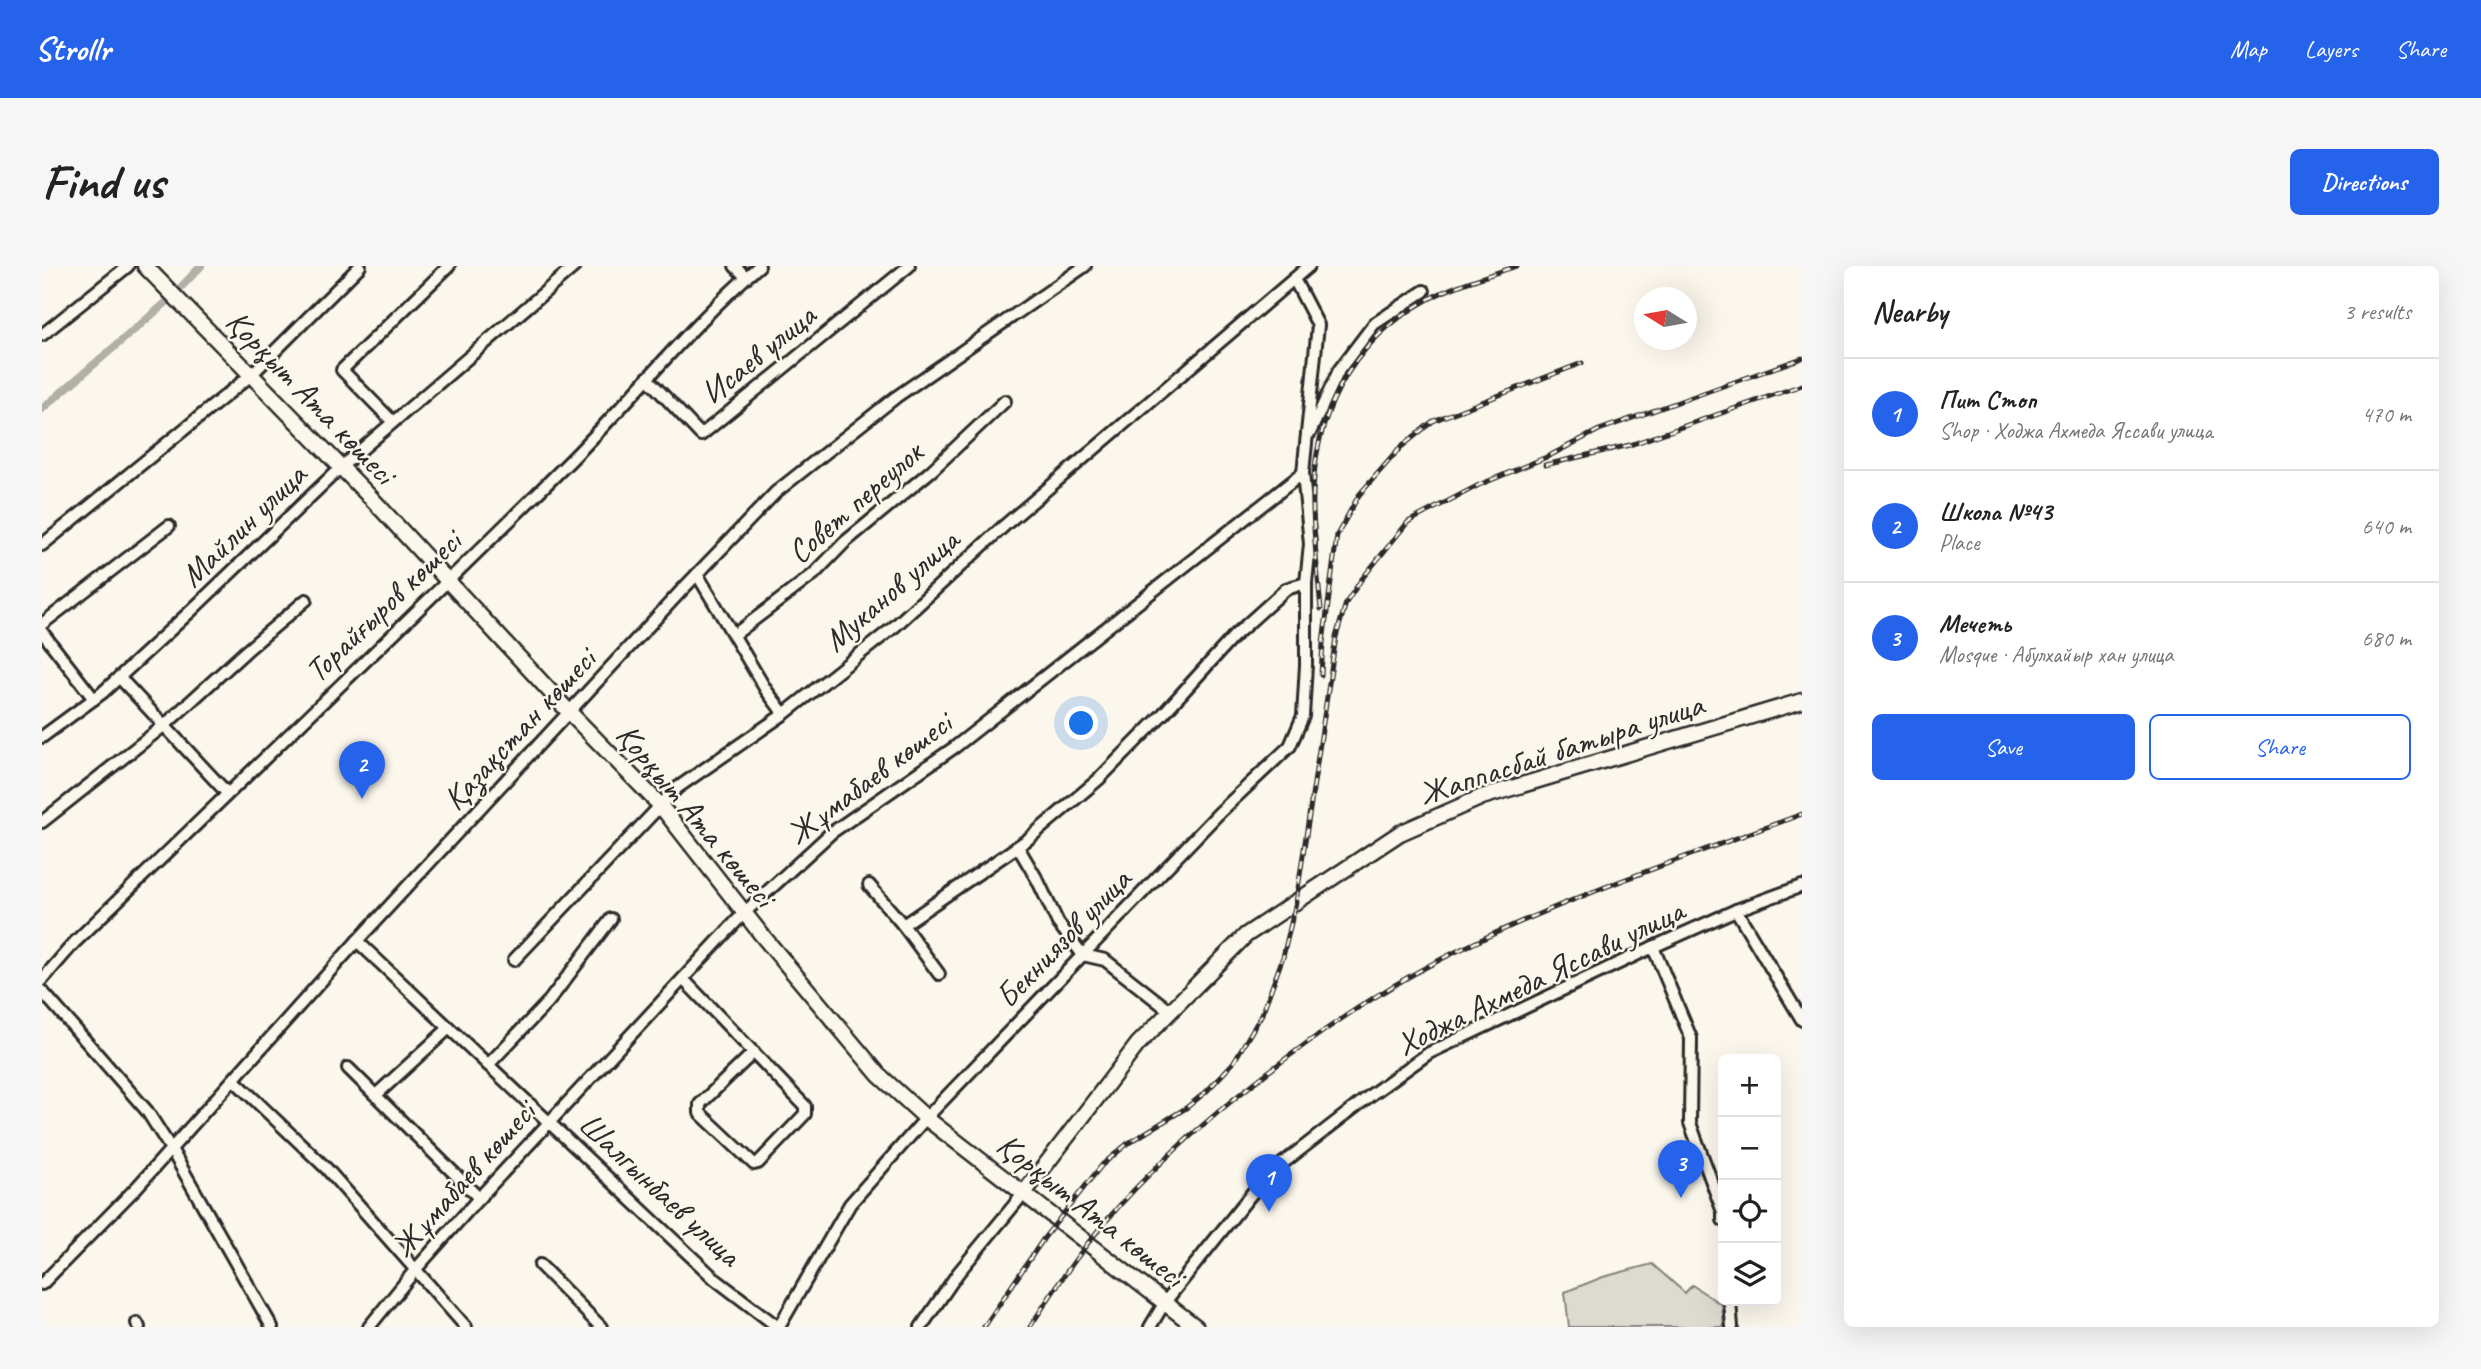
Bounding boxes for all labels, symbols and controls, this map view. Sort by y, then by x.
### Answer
text: Strollr [35,28,110,70]
text: Map [2230,34,2267,64]
text: Layers [2305,34,2358,64]
text: Share [2396,34,2446,64]
button: Directions [2290,149,2439,215]
text: Find us [42,151,164,213]
north arrow [1634,287,1697,350]
text: Nearby [1872,293,1948,331]
street label: Исаев улица [692,294,826,413]
text: 3 results [2344,297,2411,326]
street label: Қорқыт Ата көшесі [217,301,408,496]
text: Пит Стоп [1939,383,2037,416]
text: 1 [1890,400,1900,429]
text: 470 m [2362,400,2411,429]
text: Shop · Ходжа Ахмеда Яссави улица [1939,416,2213,445]
street label: Совет переулок [778,430,933,572]
street label: Майлин улица [171,453,317,596]
text: Школа №43 [1939,495,2052,528]
text: 2 [1890,512,1900,541]
text: 640 m [2362,512,2411,541]
street label: Торайғыров көшесі [296,518,473,691]
street label: Муканов улица [814,518,969,660]
text: Place [1939,528,1979,557]
text: Мечеть [1939,607,2011,640]
text: 3 [1890,624,1900,653]
text: 680 m [2362,624,2411,653]
street label: Қазақстан көшесі [433,636,607,819]
text: Mosque · Абулхайыр хан улица [1939,640,2173,669]
street label: Жаппасбай батыра улица [1413,682,1711,815]
street label: Жұмабаев көшесі [778,700,963,854]
your location [1064,706,1098,740]
button: Save [1872,714,2135,780]
button: Share [2149,714,2411,780]
street label: Қорқыт Ата көшесі [607,715,787,918]
pin: 2 [339,741,385,799]
street label: Бекниязов улица [986,857,1142,1017]
street label: Ходжа Ахмеда Яссави улица [1390,888,1693,1065]
map controls [1718,1054,1781,1306]
button: + [1718,1054,1781,1117]
street label: Жұмабаев көшесі [382,1089,547,1266]
street label: Шалгынбаев улица [570,1103,751,1276]
button: − [1718,1117,1781,1180]
street label: Қорқыт Ата көшесі [989,1124,1196,1299]
pin: 3 [1658,1140,1704,1198]
pin: 1 [1246,1154,1292,1212]
button: locate [1718,1180,1781,1243]
button: layers [1718,1243,1781,1306]

